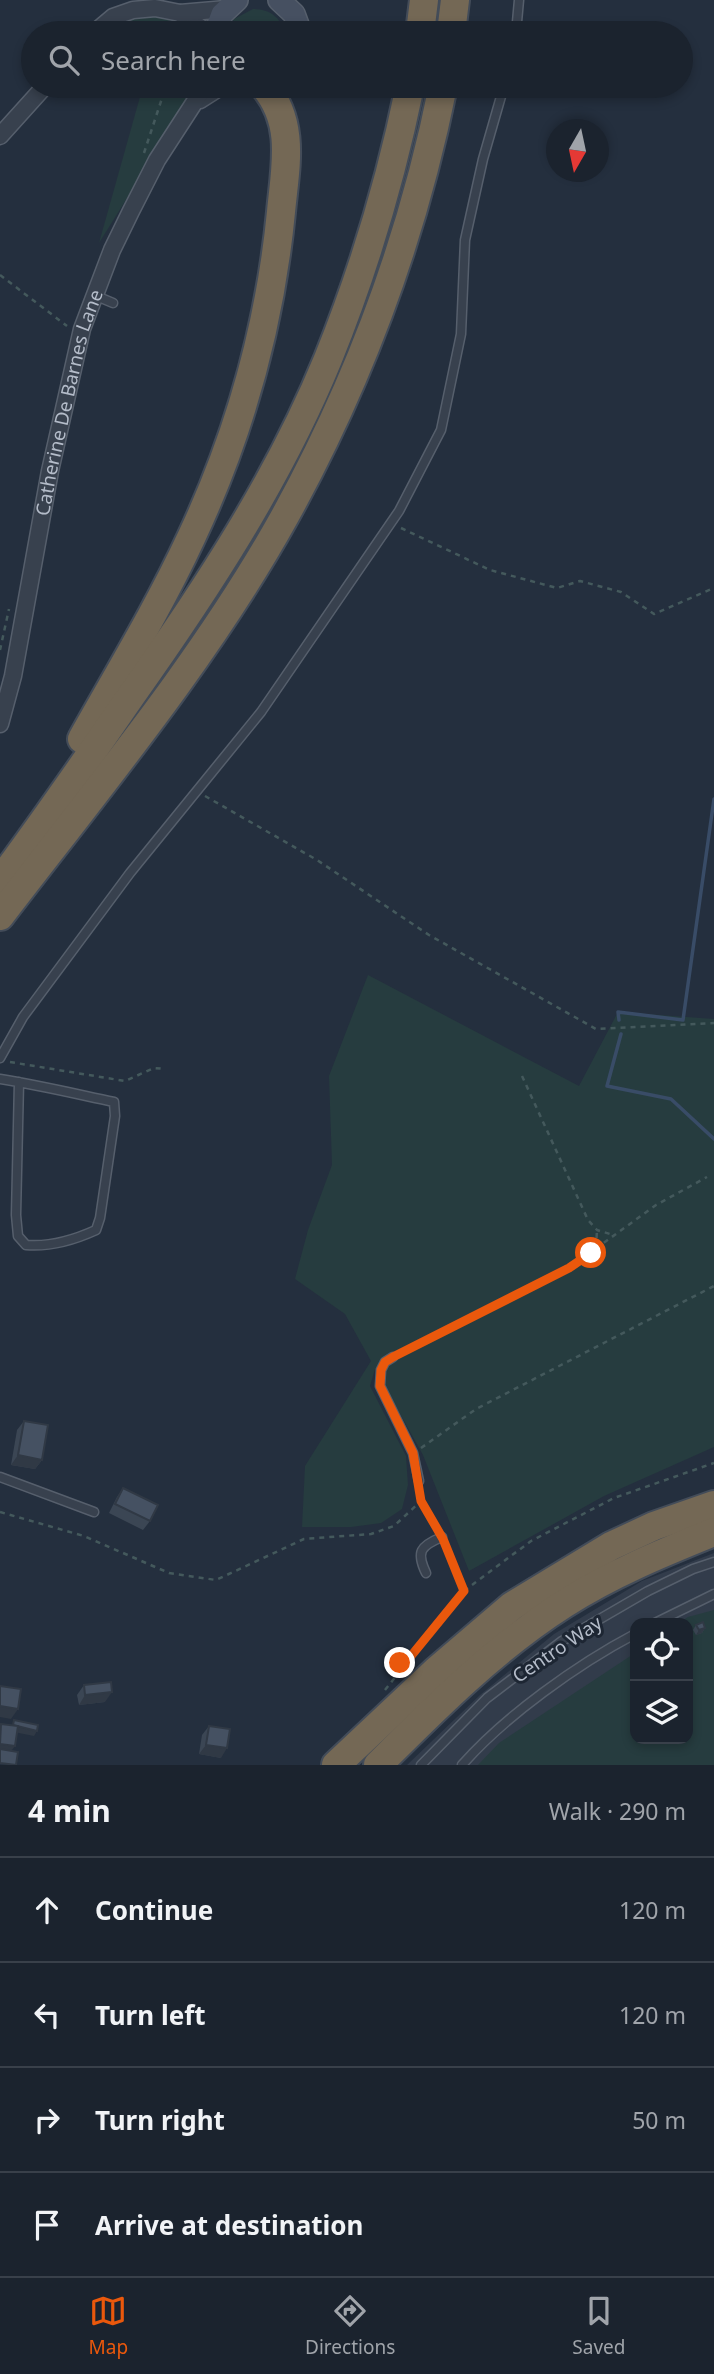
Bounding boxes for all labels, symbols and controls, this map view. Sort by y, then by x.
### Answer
search box [21,21,693,98]
icon: search [45,41,83,79]
text: Search here [101,42,246,78]
north arrow [546,119,609,182]
street label: Catherine De Barnes Lane [29,286,109,518]
route start [575,1237,606,1268]
street label: Centro Way [507,1609,607,1689]
map controls [630,1618,693,1744]
button: locate [630,1618,693,1681]
route end [384,1647,415,1678]
button: layers [630,1681,693,1744]
text: 4 min [28,1790,111,1831]
text: Walk · 290 m [549,1795,686,1827]
icon: ahead [28,1891,66,1929]
text: Continue [95,1892,213,1928]
text: 120 m [619,1894,686,1926]
icon: left [28,1996,66,2034]
text: Turn left [95,1997,206,2033]
text: 120 m [619,1999,686,2031]
icon: right [28,2101,66,2139]
text: Turn right [95,2102,225,2138]
text: 50 m [632,2104,686,2136]
icon: arrive [28,2206,66,2244]
text: Arrive at destination [95,2207,364,2243]
tab: Map [89,2292,128,2360]
tab: Directions [305,2292,395,2360]
tab: Saved [572,2292,625,2360]

